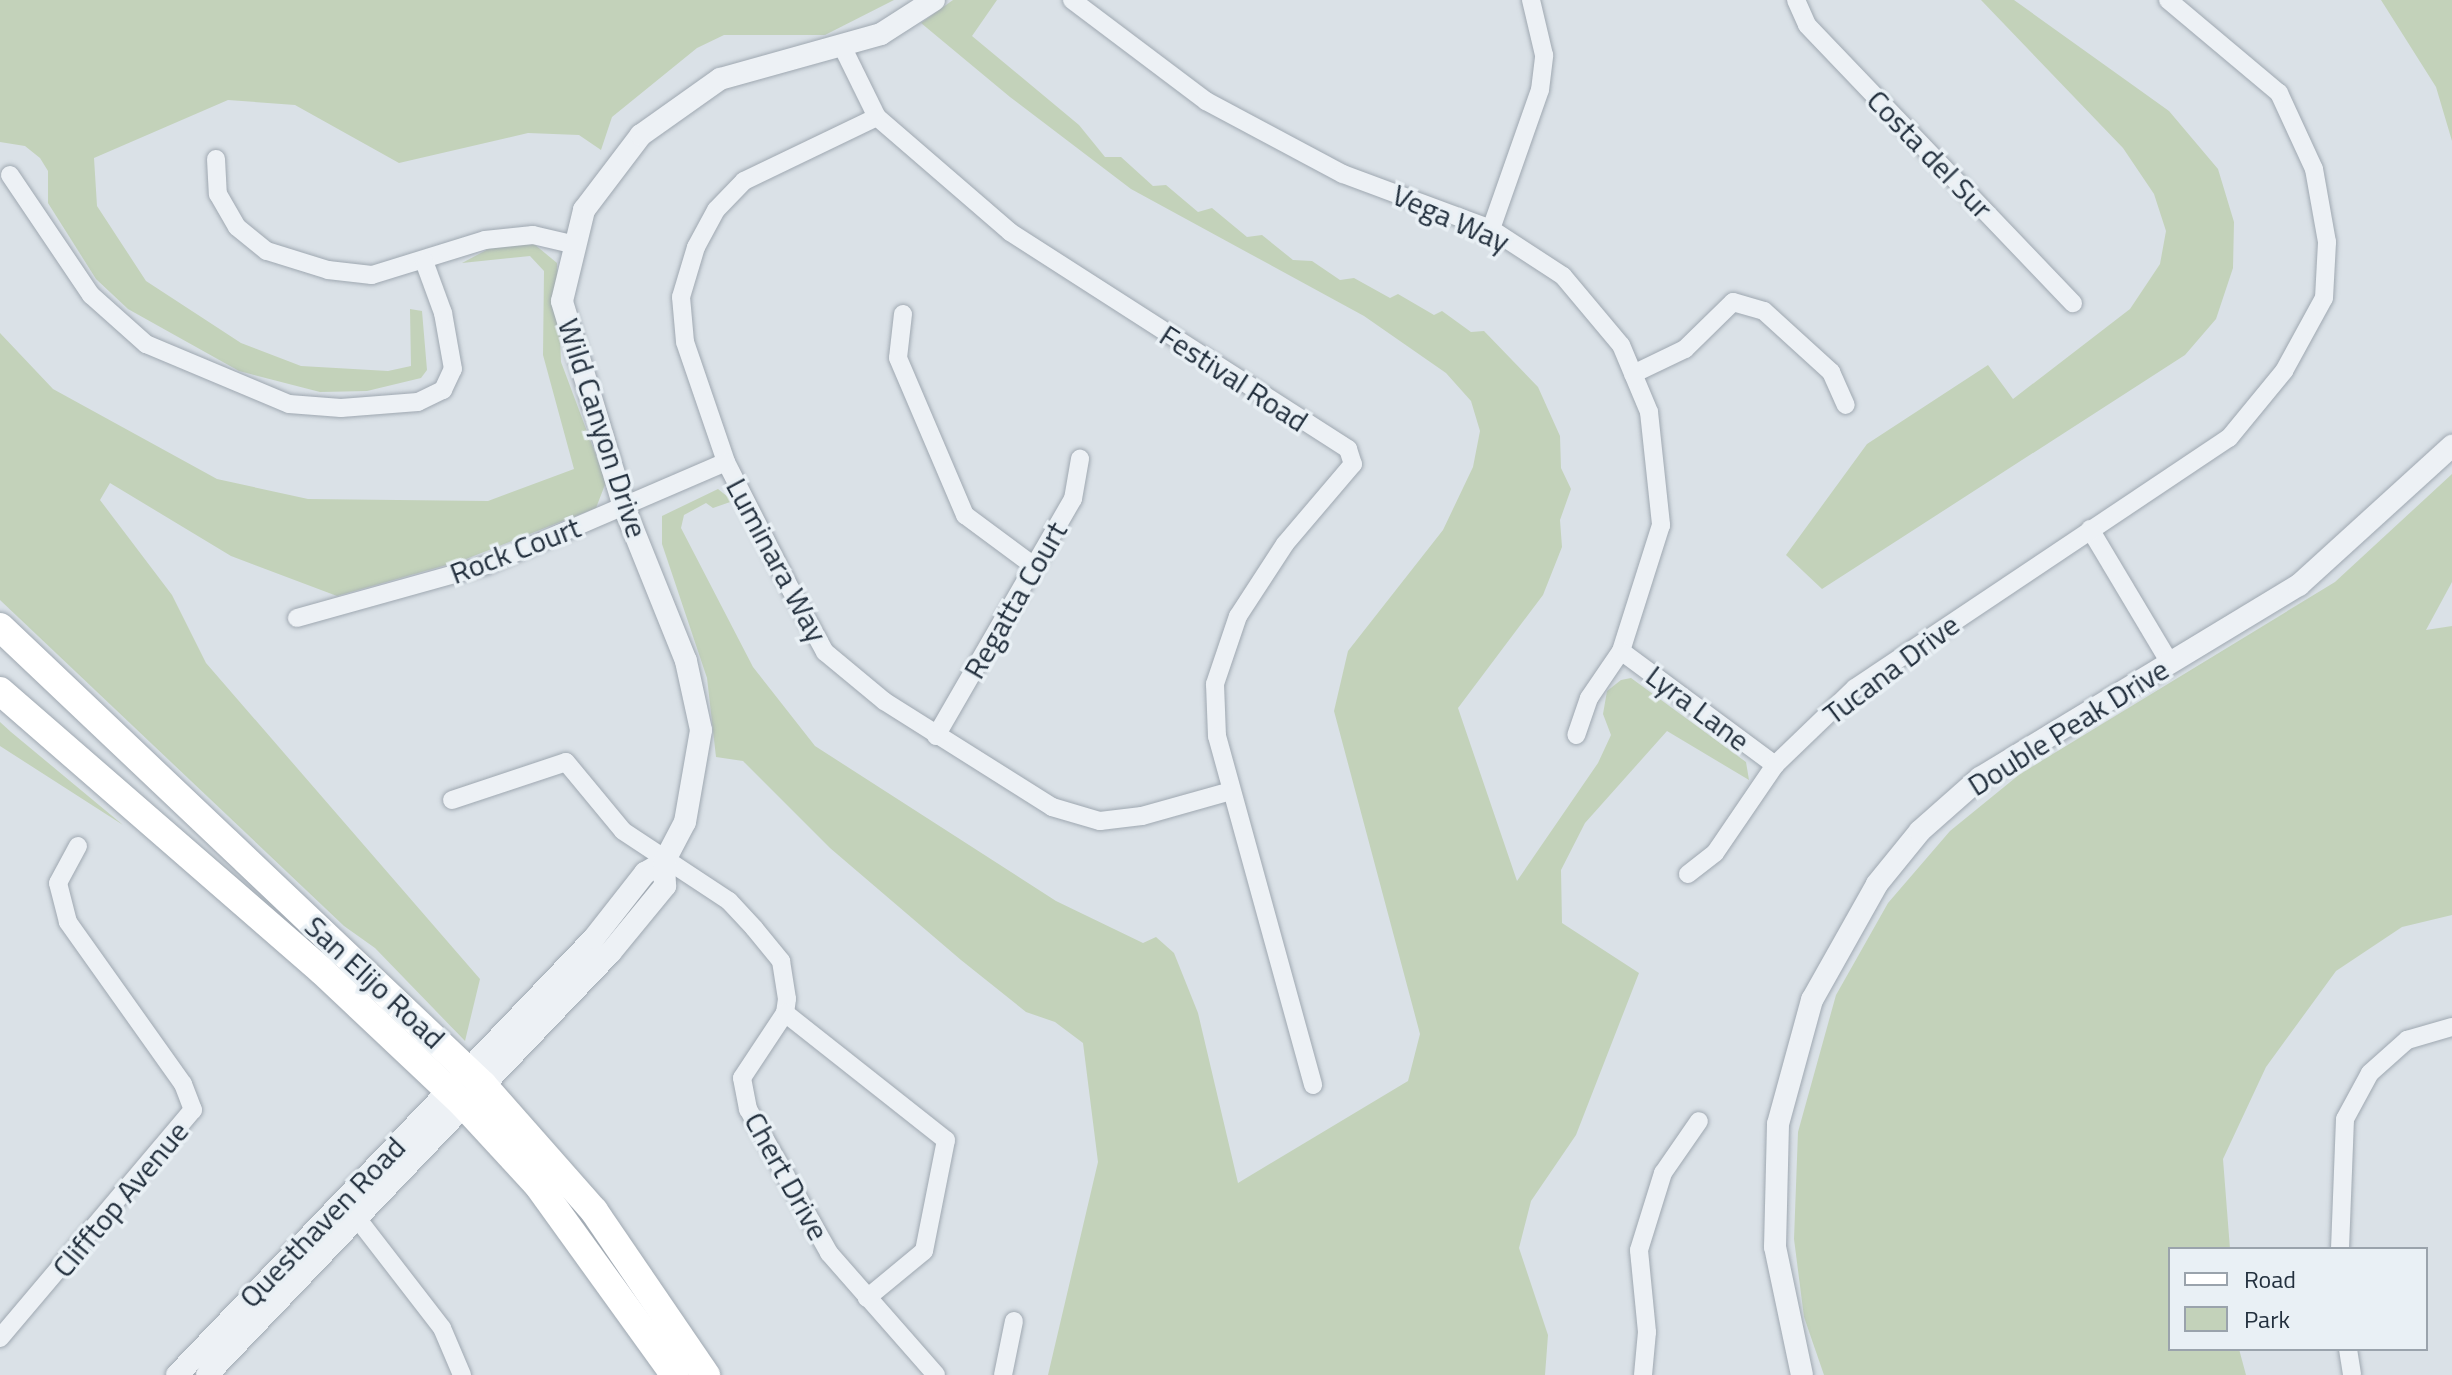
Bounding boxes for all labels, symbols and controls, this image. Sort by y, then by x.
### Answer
street label: Costa del Sur [1860,82,2000,226]
street label: Vega Way [1387,176,1515,260]
street label: Wild Canyon Drive [551,314,655,542]
street label: Festival Road [1153,317,1315,439]
street label: Luminara Way [719,472,835,648]
street label: Rock Court [445,509,585,591]
street label: Regatta Court [956,515,1074,685]
street label: Tucana Drive [1816,606,1966,732]
street label: Double Peak Drive [1961,651,2175,803]
street label: Lyra Lane [1639,657,1757,759]
street label: San Elijo Road [298,908,452,1056]
street label: Chert Drive [737,1106,837,1246]
street label: Clifftop Avenue [44,1114,196,1284]
street label: Questhaven Road [231,1129,413,1315]
legend [2168,1247,2428,1351]
text: Road [2244,1261,2296,1297]
text: Park [2244,1301,2290,1337]

